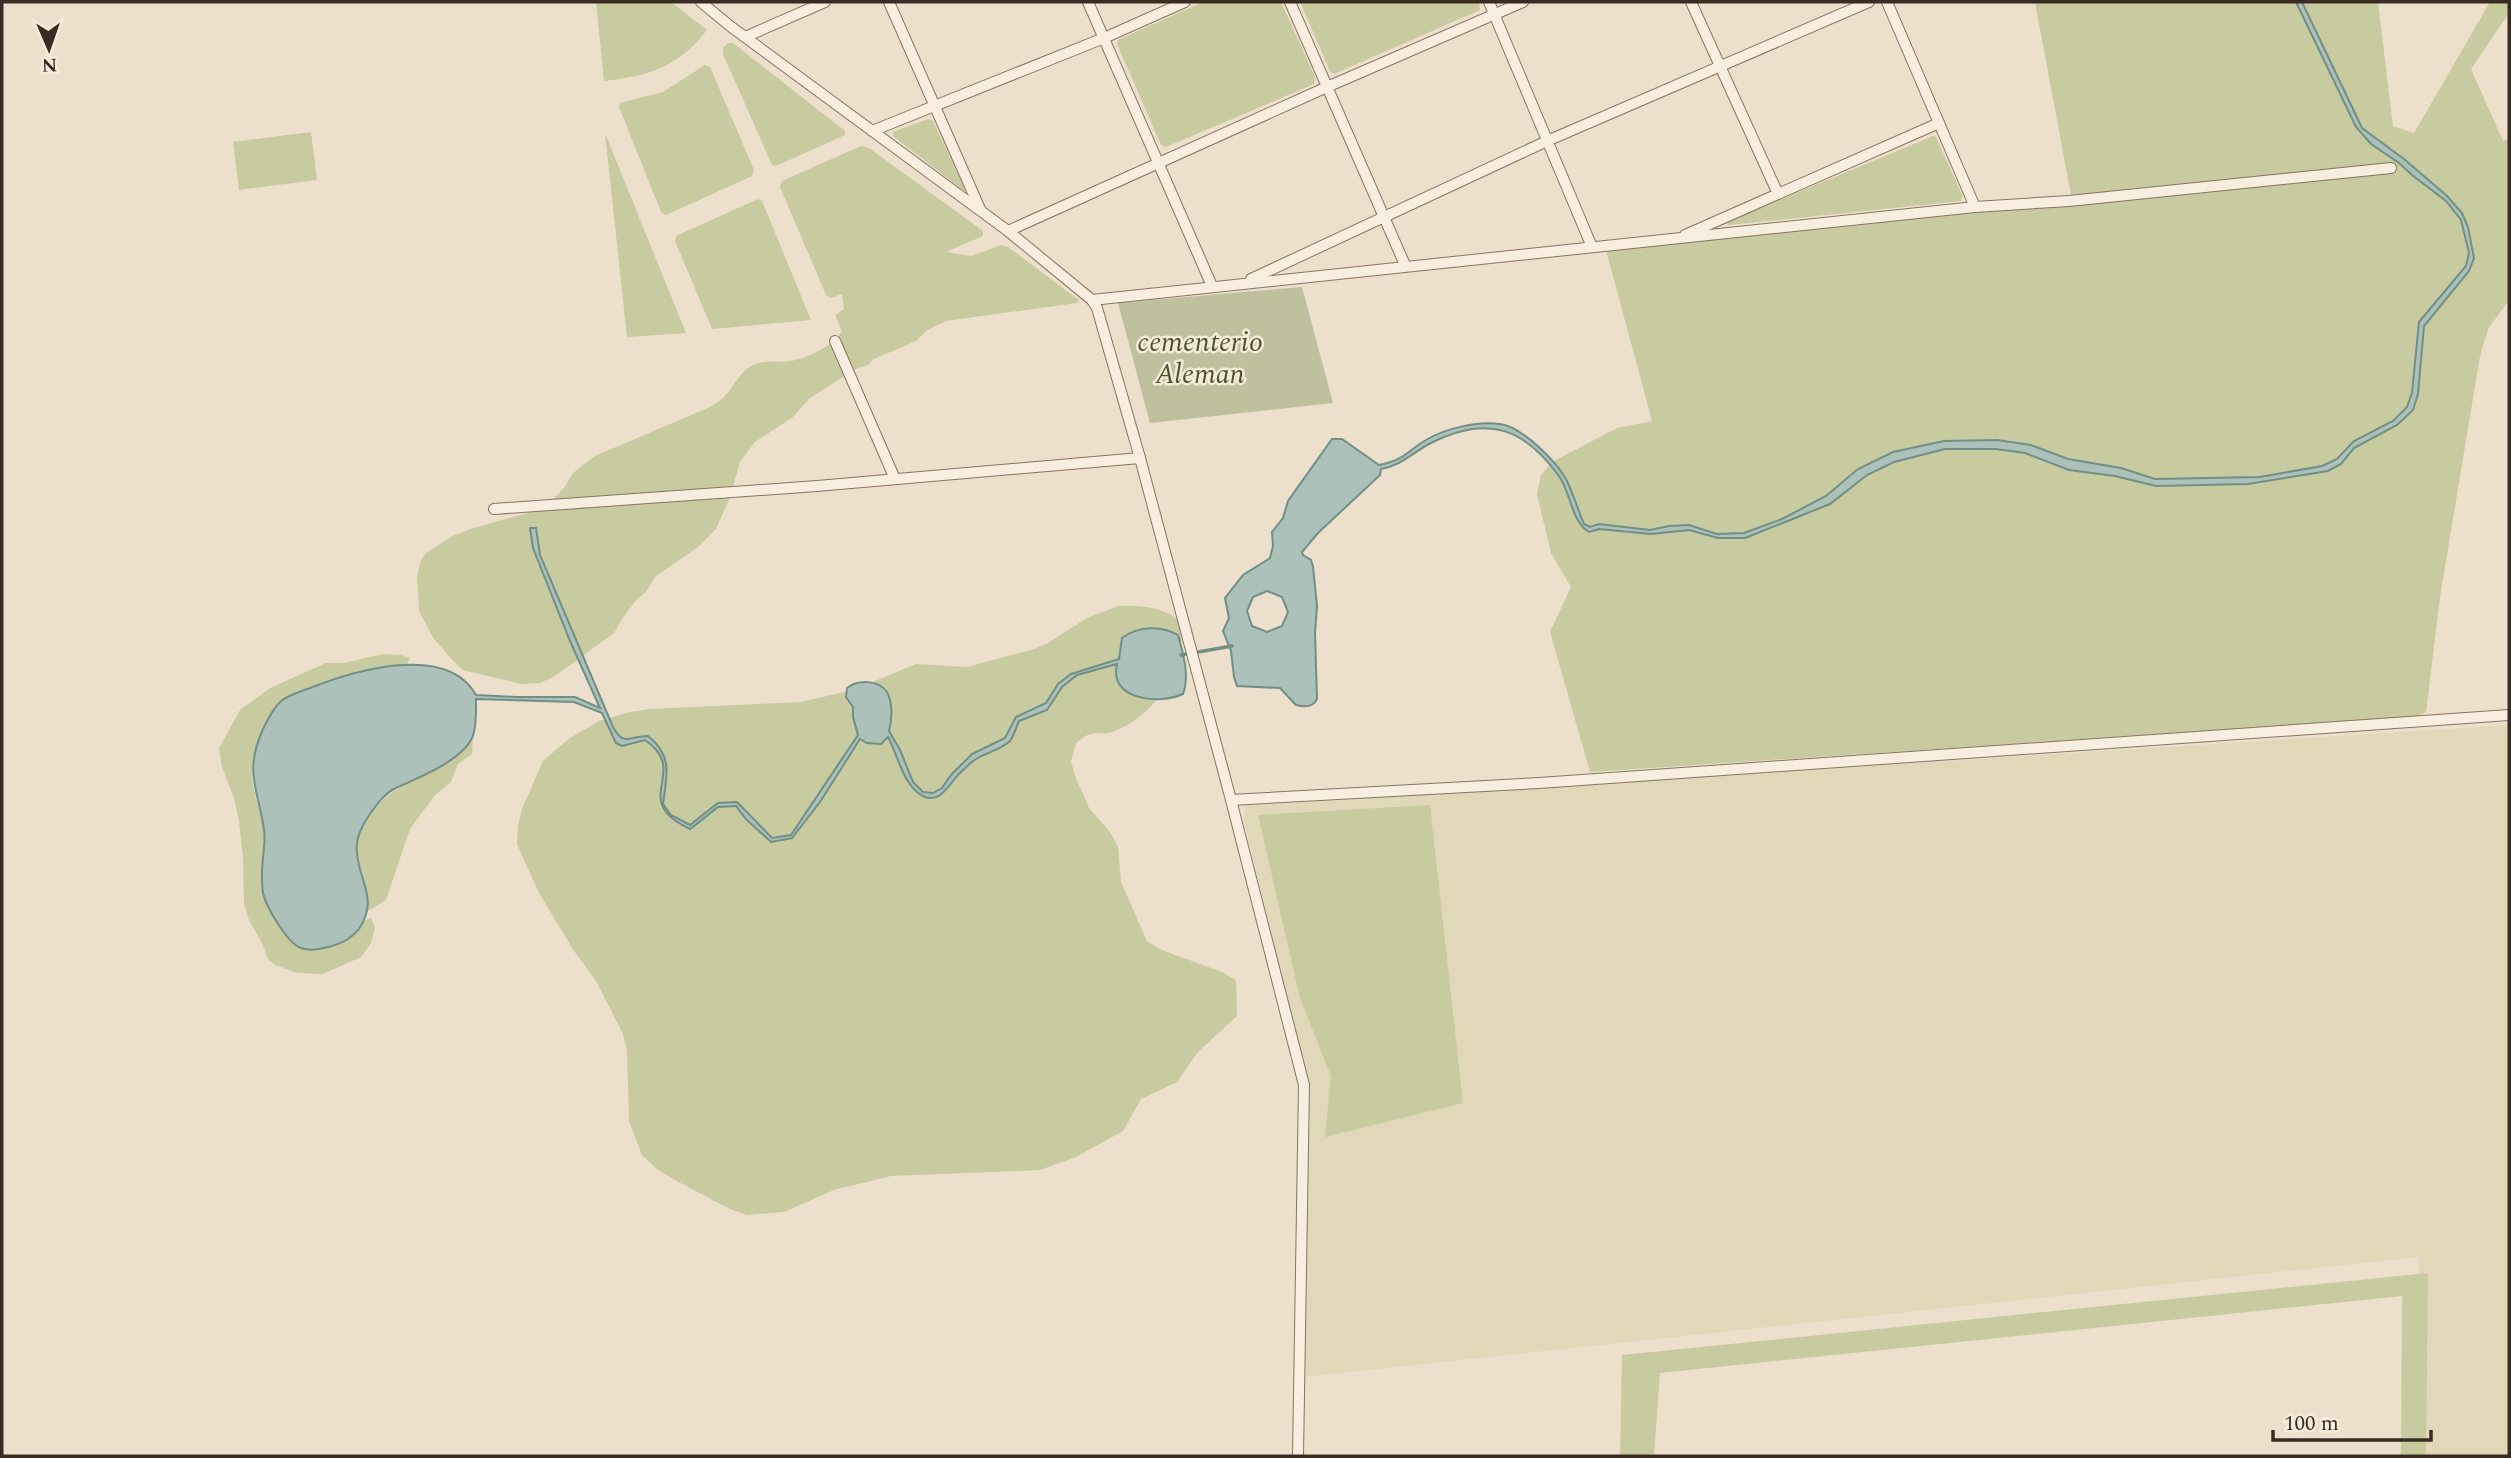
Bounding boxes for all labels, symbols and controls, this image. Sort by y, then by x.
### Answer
north arrow [14,14,84,84]
text: N [41,50,58,79]
park label: cementerio Aleman [1137,321,1263,396]
scale bar [2273,1398,2430,1442]
text: 100 m [2284,1408,2339,1440]

